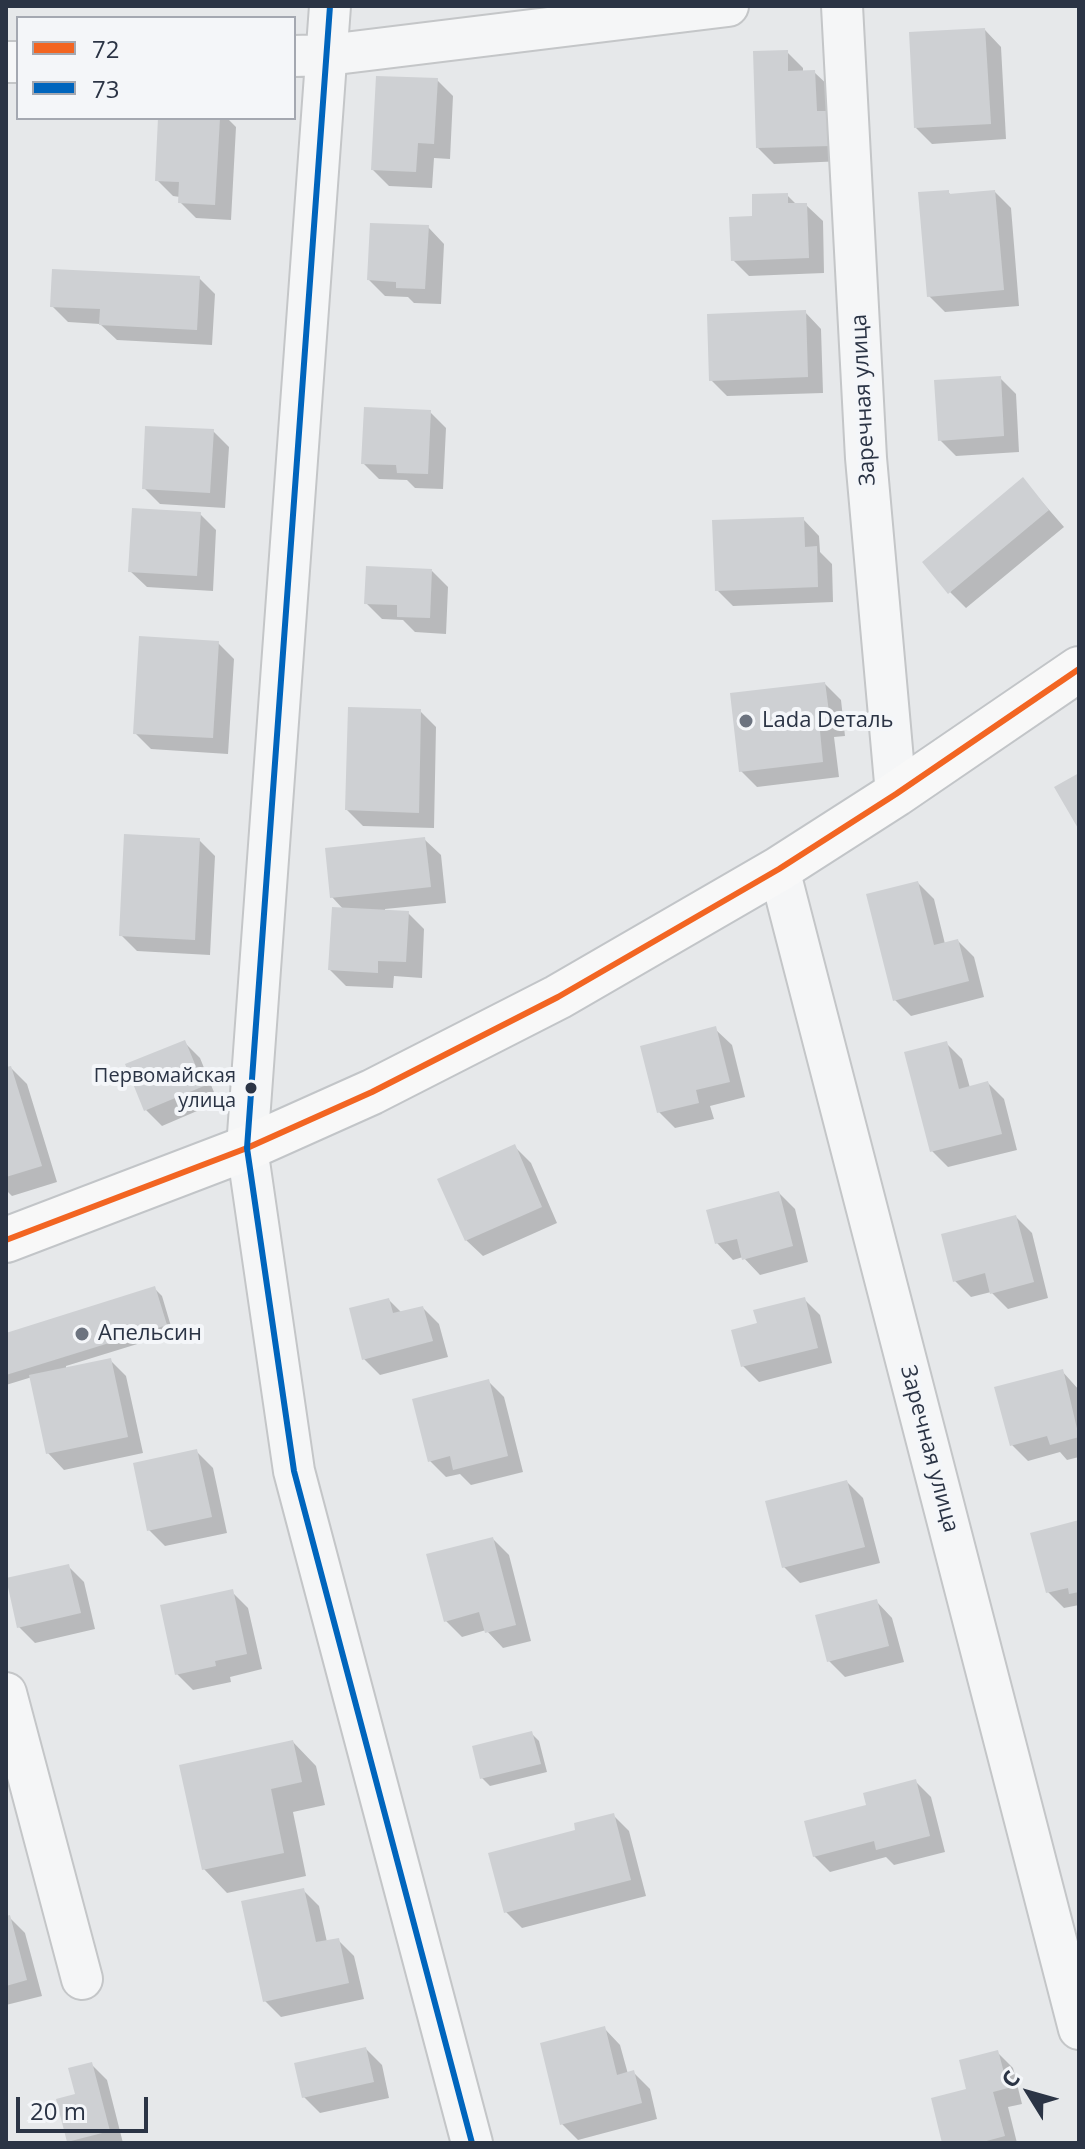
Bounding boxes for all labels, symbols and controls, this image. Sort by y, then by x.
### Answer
legend [16,16,296,120]
text: 72 [92,32,119,65]
text: 73 [92,72,119,105]
street label: Заречная улица [846,314,882,486]
place label: Lada Dеталь [762,708,894,734]
marker: Lada Dеталь [737,712,755,730]
place label: Первомайская улица [94,1064,236,1111]
marker: Первомайская улица [243,1080,259,1096]
place label: Апельсин [98,1321,202,1347]
marker: Апельсин [73,1325,91,1343]
street label: Заречная улица [894,1363,964,1535]
north arrow [989,2053,1069,2133]
text: С [994,2064,1026,2093]
scale bar [20,2081,152,2131]
text: 20 m [30,2094,86,2127]

